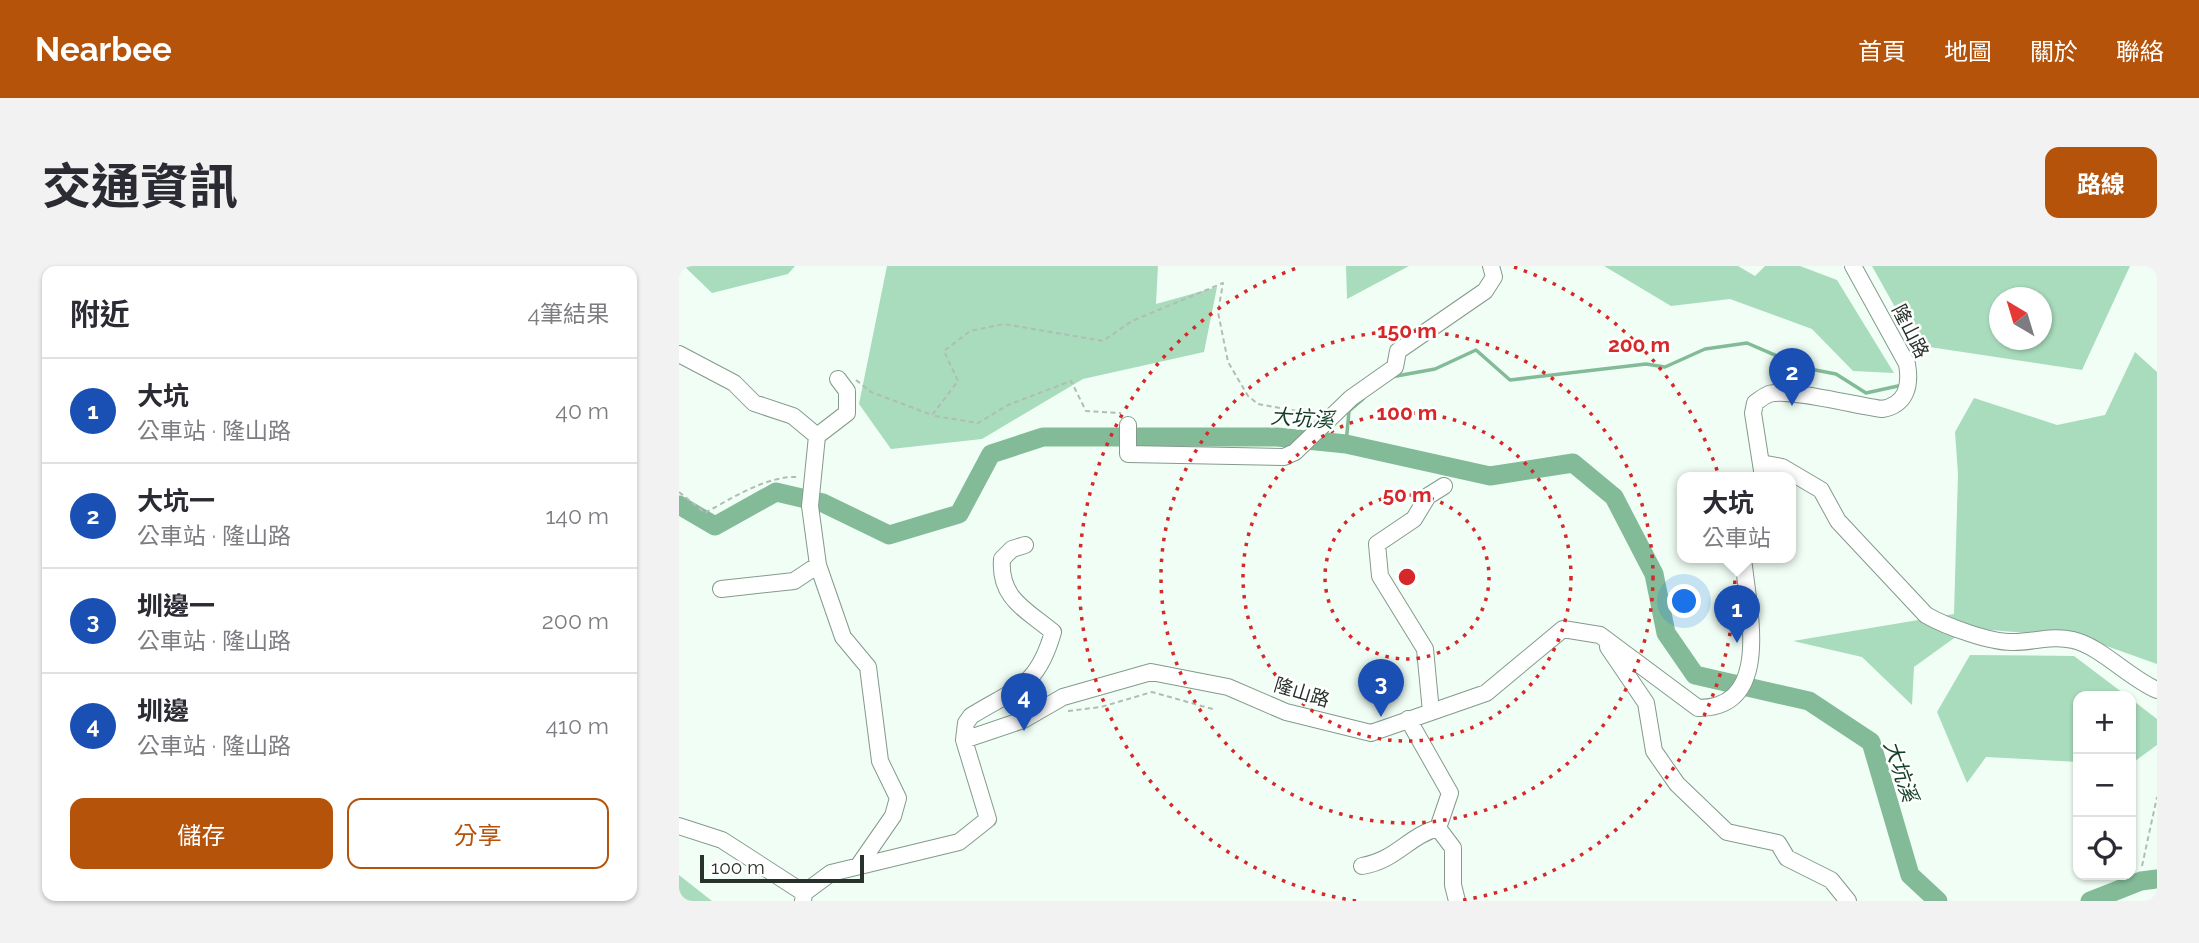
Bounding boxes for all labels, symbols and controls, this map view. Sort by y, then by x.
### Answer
text: Nearbee [35,30,172,69]
text: 首頁 [1858,37,1906,66]
text: 地圖 [1944,37,1992,66]
text: 關於 [2030,37,2078,66]
text: 聯絡 [2116,37,2164,66]
button: 路線 [2045,147,2157,218]
text: 交通資訊 [42,158,238,215]
north arrow [1989,287,2052,350]
text: 附近 [70,297,130,332]
text: 4筆結果 [527,300,609,327]
street label: 隆山路 [1888,301,1934,361]
text: 150 m [1377,318,1437,343]
text: 200 m [1608,332,1670,357]
pin: 2 [1769,348,1815,406]
text: 大坑 [137,381,189,411]
text: 1 [87,397,99,424]
text: 40 m [555,397,609,424]
text: 100 m [1377,400,1437,425]
water label: 大坑溪 [1270,403,1337,433]
text: 公車站 · 隆山路 [137,417,291,444]
popup [1677,472,1796,563]
text: 50 m [1382,482,1432,507]
text: 大坑一 [137,486,215,516]
text: 大坑 [1702,488,1754,518]
text: 2 [87,502,99,529]
text: 140 m [546,502,609,529]
text: 公車站 · 隆山路 [137,522,291,549]
text: 公車站 [1702,524,1771,551]
centre of rings [1395,565,1419,589]
your location [1667,584,1701,618]
pin: 1 [1714,585,1760,643]
text: 圳邊一 [137,591,215,621]
text: 3 [87,607,99,634]
text: 200 m [542,607,609,634]
text: 公車站 · 隆山路 [137,627,291,654]
pin: 3 [1358,659,1404,717]
pin: 4 [1001,673,1047,731]
street label: 隆山路 [1272,673,1332,711]
map controls [2073,691,2136,880]
button: + [2073,691,2136,754]
text: 圳邊 [137,696,189,726]
text: 4 [86,712,100,739]
text: 410 m [546,712,609,739]
text: 公車站 · 隆山路 [137,732,291,759]
water label: 大坑溪 [1879,737,1924,808]
button: − [2073,754,2136,817]
button: 儲存 [70,798,333,869]
button: 分享 [347,798,609,869]
button: locate [2073,817,2136,880]
scale bar [700,852,865,884]
text: 100 m [711,856,765,878]

